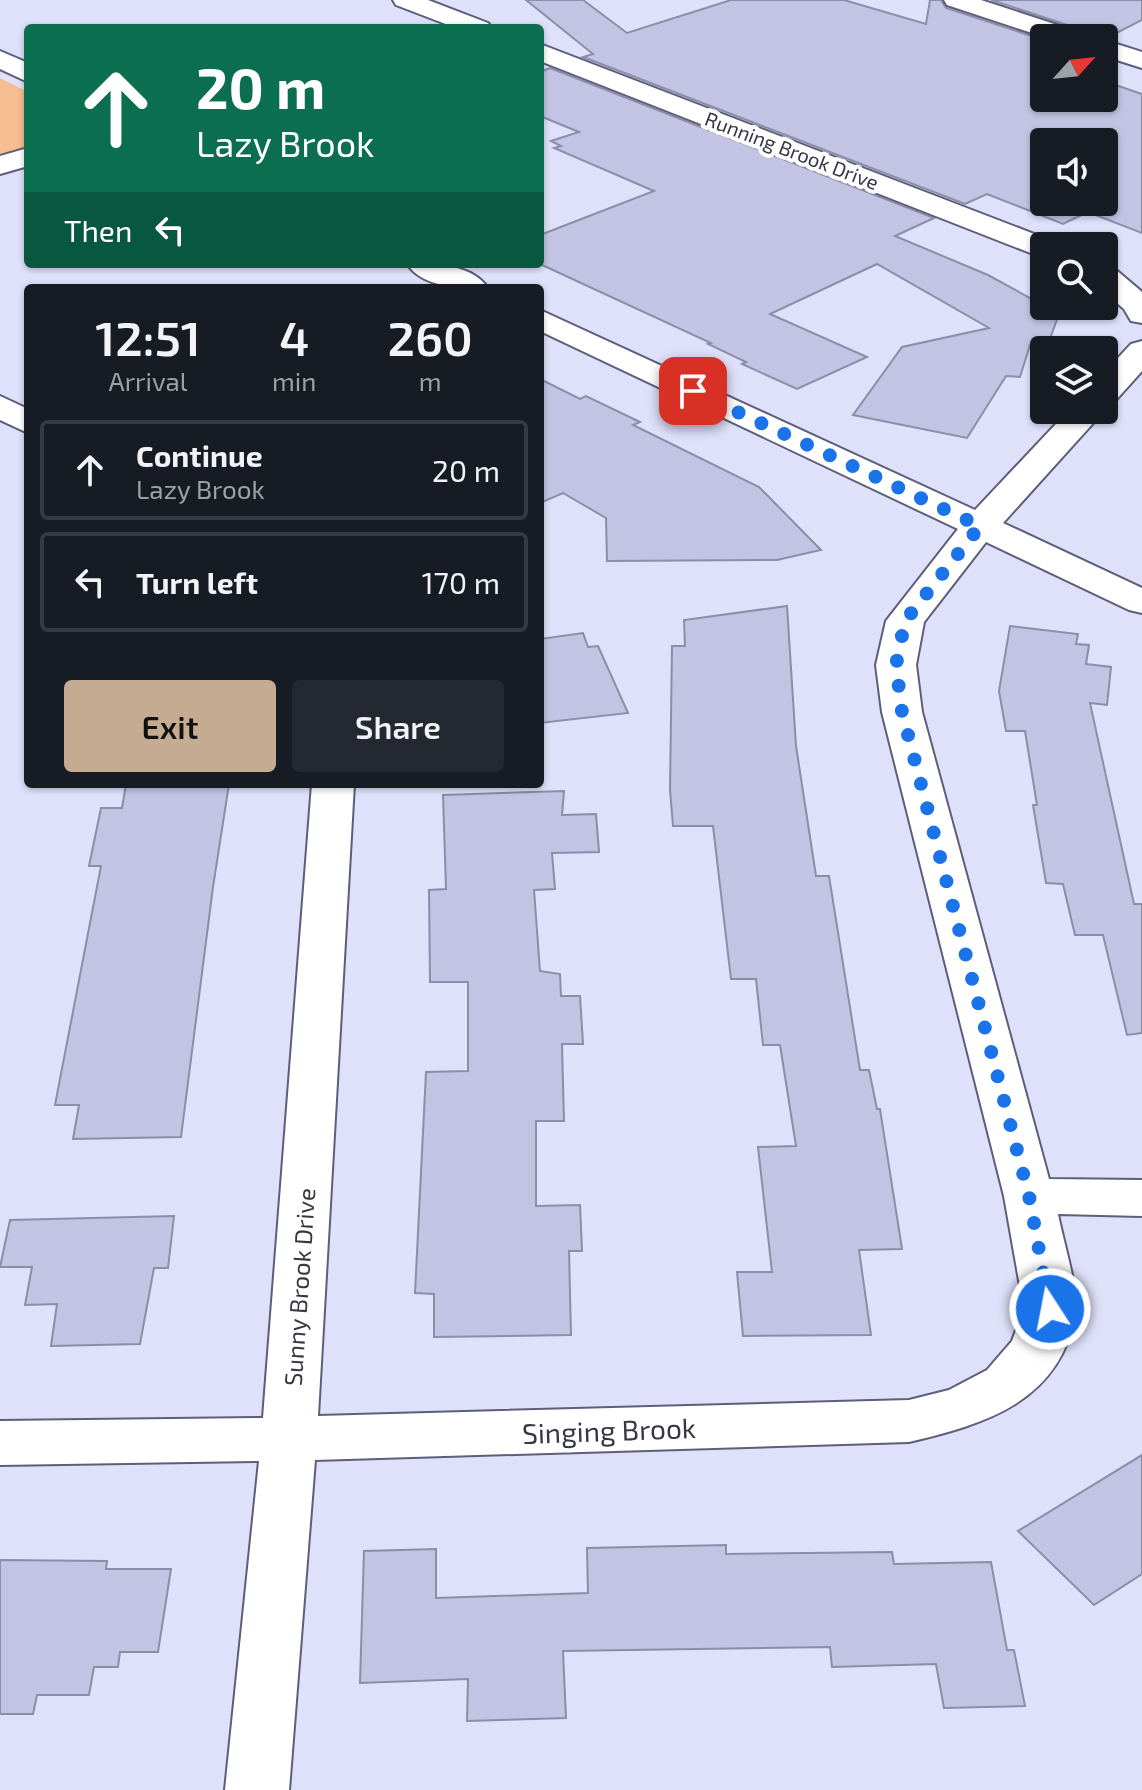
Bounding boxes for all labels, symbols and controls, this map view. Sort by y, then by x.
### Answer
north arrow [1030,24,1118,112]
map controls [1030,24,1118,424]
text: 20 m [196,53,325,120]
icon: ahead [64,56,168,160]
street label: Running Brook Drive [702,106,882,194]
text: Lazy Brook [196,121,374,164]
button: sound [1030,128,1118,216]
icon: left [148,208,192,252]
text: Then [64,212,132,248]
button: search [1030,232,1118,320]
text: 12:51 [95,308,201,366]
text: 4 [279,308,309,366]
text: 260 [388,308,473,366]
button: layers [1030,336,1118,424]
pin [659,357,727,425]
text: Arrival [108,365,188,396]
text: min [272,365,316,396]
text: m [419,365,442,396]
icon: arrive [671,369,715,413]
text: Continue [136,437,263,473]
icon: ahead [68,448,112,492]
text: 20 m [432,452,500,488]
text: Lazy Brook [136,473,265,504]
icon: left [68,560,112,604]
text: Turn left [136,564,258,600]
text: 170 m [422,564,500,600]
button: Exit [64,680,276,772]
button: Share [292,680,504,772]
street label: Sunny Brook Drive [278,1187,320,1387]
position arrow [1008,1267,1092,1351]
street label: Singing Brook [521,1410,697,1450]

